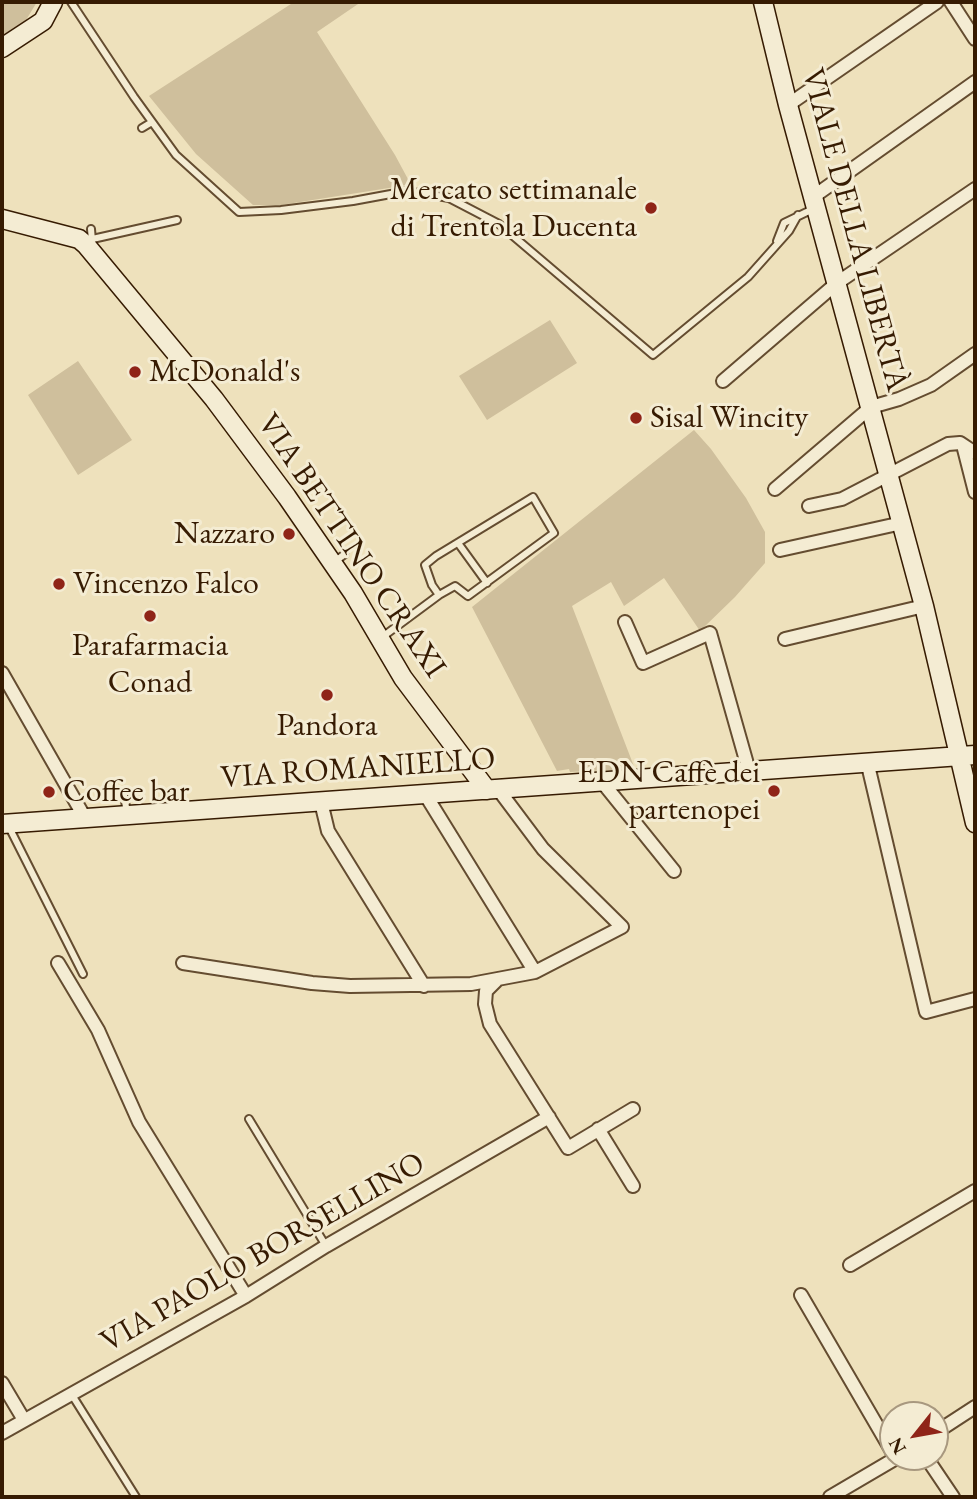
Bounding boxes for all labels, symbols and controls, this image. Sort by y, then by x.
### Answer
street label: VIALE DELLA LIBERTÀ [792,64,916,396]
place label: Mercato settimanale di Trentola Ducenta [390,171,637,246]
marker: Mercato settimanale di Trentola Ducenta [643,200,659,216]
place label: McDonald's [149,353,300,391]
marker: McDonald's [127,364,143,380]
place label: Sisal Wincity [650,399,808,437]
street label: VIA BETTINO CRAXI [248,407,454,685]
marker: Sisal Wincity [628,410,644,426]
place label: Nazzaro [174,515,275,553]
marker: Nazzaro [281,526,297,542]
place label: Vincenzo Falco [73,565,259,603]
marker: Vincenzo Falco [51,576,67,592]
marker: Parafarmacia Conad [142,608,158,624]
place label: Parafarmacia Conad [72,627,228,702]
marker: Pandora [319,687,335,703]
place label: Pandora [276,707,378,745]
street label: VIA ROMANIELLO [219,740,497,798]
place label: EDN Caffè dei partenopei [578,754,760,829]
place label: Coffee bar [63,773,189,811]
marker: EDN Caffè dei partenopei [766,783,782,799]
marker: Coffee bar [41,784,57,800]
street label: VIA PAOLO BORSELLINO [94,1144,432,1362]
north arrow [879,1401,949,1471]
text: N [883,1433,912,1459]

